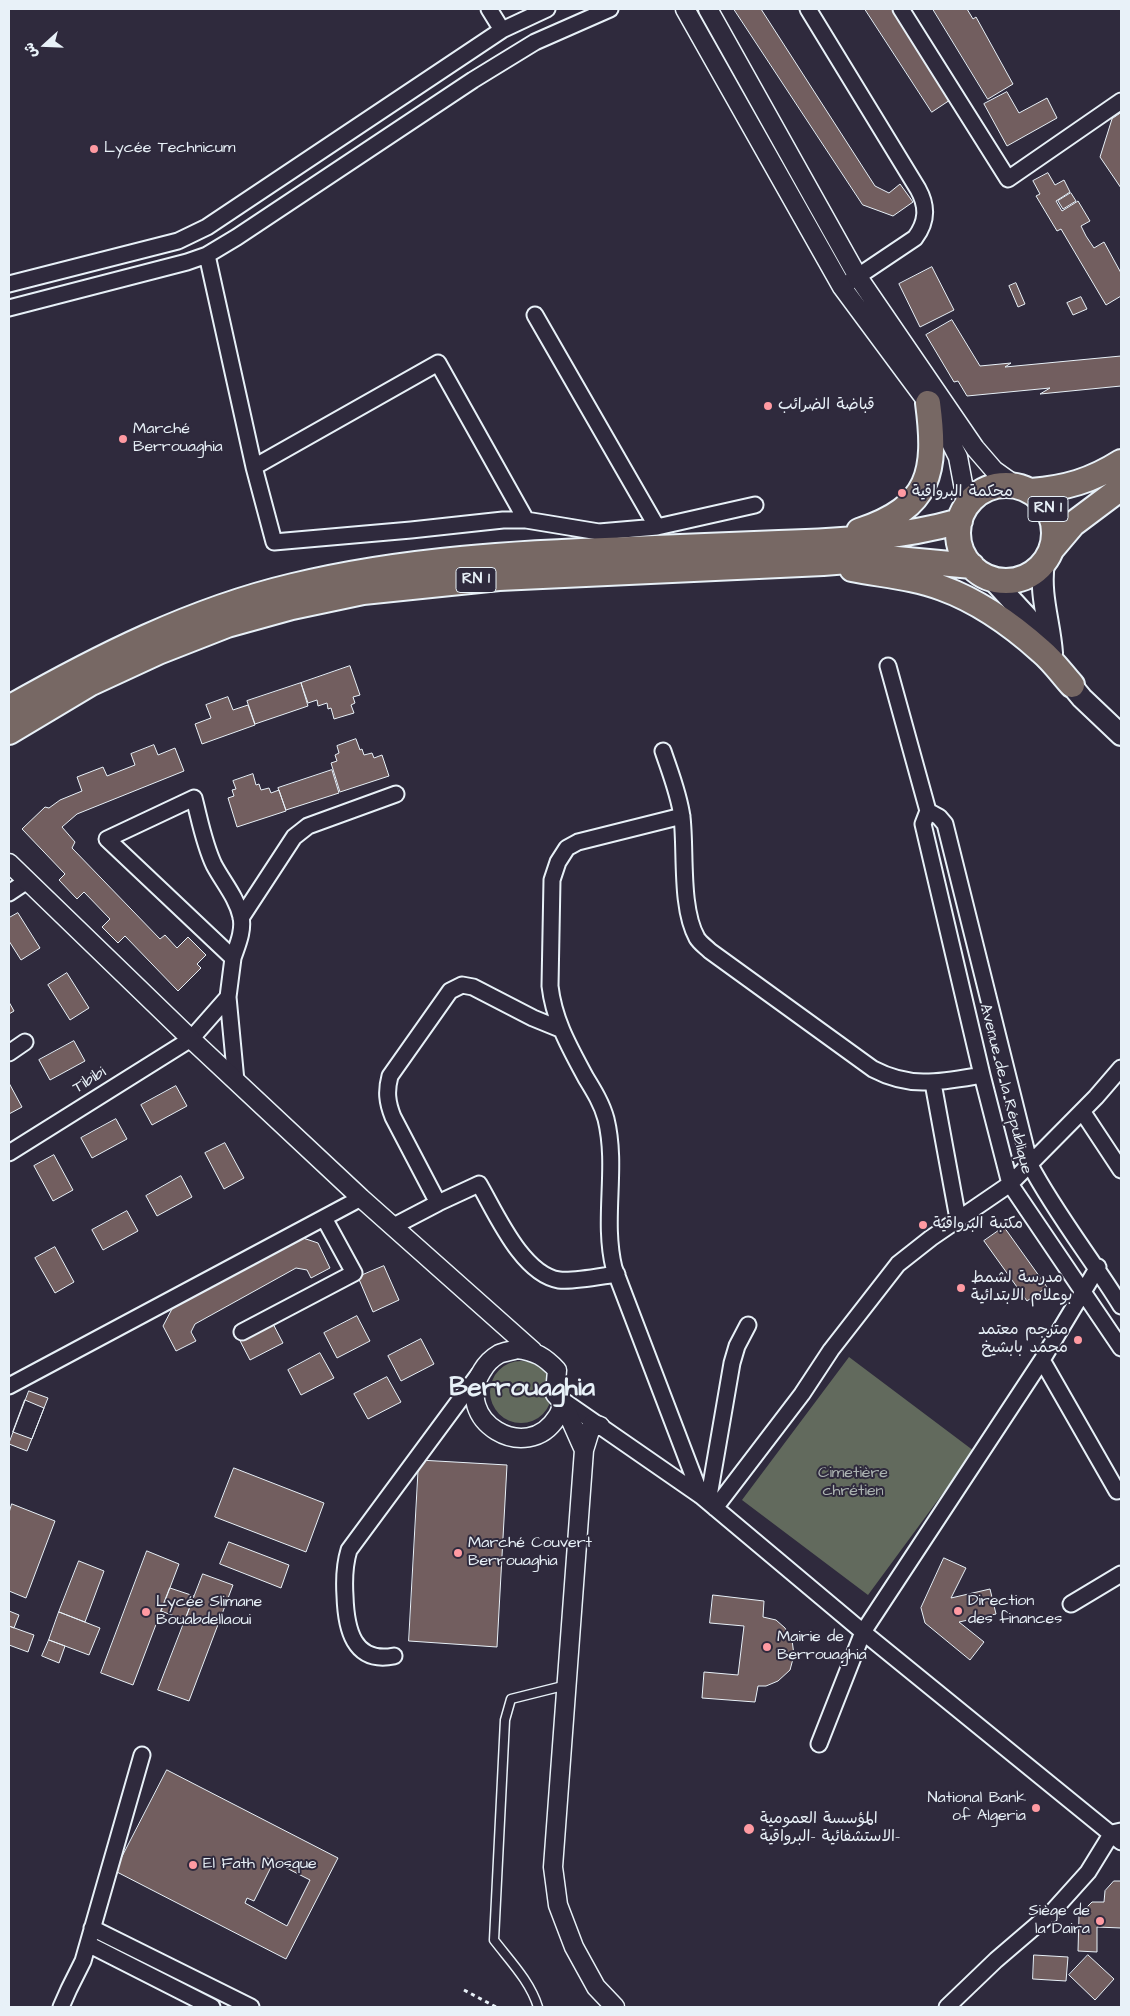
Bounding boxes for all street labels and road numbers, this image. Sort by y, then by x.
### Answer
road number: RN 1 [1028,496,1068,522]
road number: RN 1 [456,568,496,592]
street label: Avenue de la République [975,1002,1035,1176]
street label: Tibibi [70,1064,110,1098]

